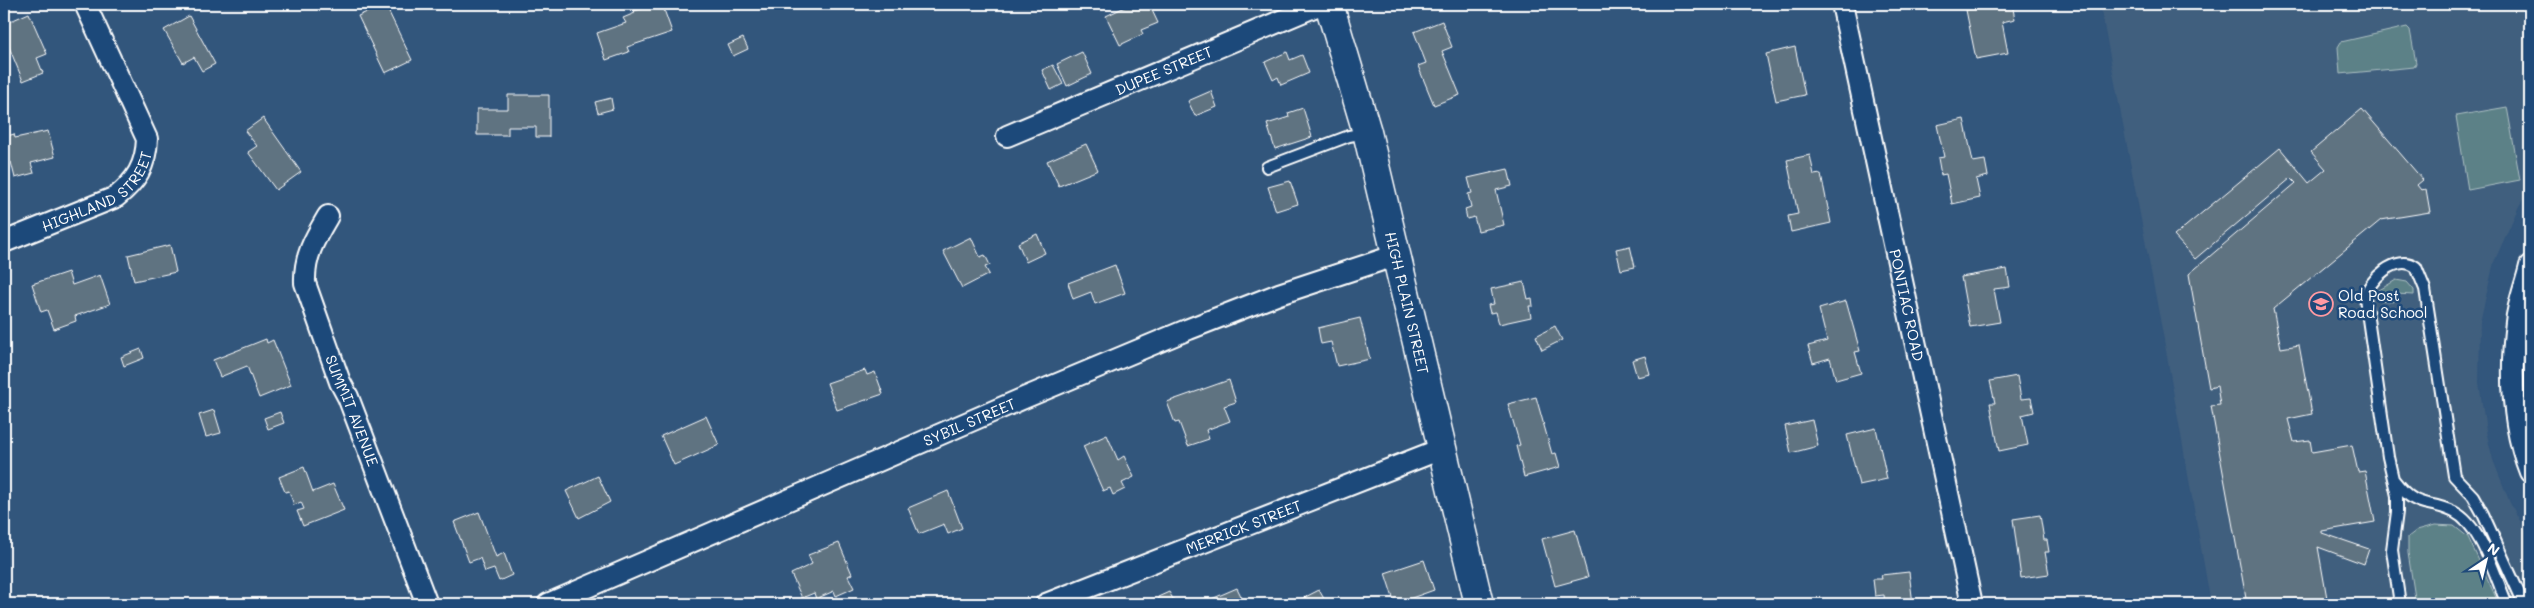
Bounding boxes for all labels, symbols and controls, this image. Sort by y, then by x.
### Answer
street label: DUPEE STREET [1112,41,1215,99]
street label: HIGHLAND STREET [38,149,156,236]
street label: HIGH PLAIN STREET [1381,229,1434,376]
street label: PONTIAC ROAD [1885,247,1929,363]
place label: Old Post Road School [2338,285,2427,322]
school or university icon: Old Post Road School [2308,291,2334,317]
street label: SUMMIT AVENUE [321,352,384,469]
street label: SYBIL STREET [920,393,1019,451]
street label: MERRICK STREET [1182,495,1304,558]
north arrow [2462,536,2512,586]
text: N [2484,538,2504,560]

